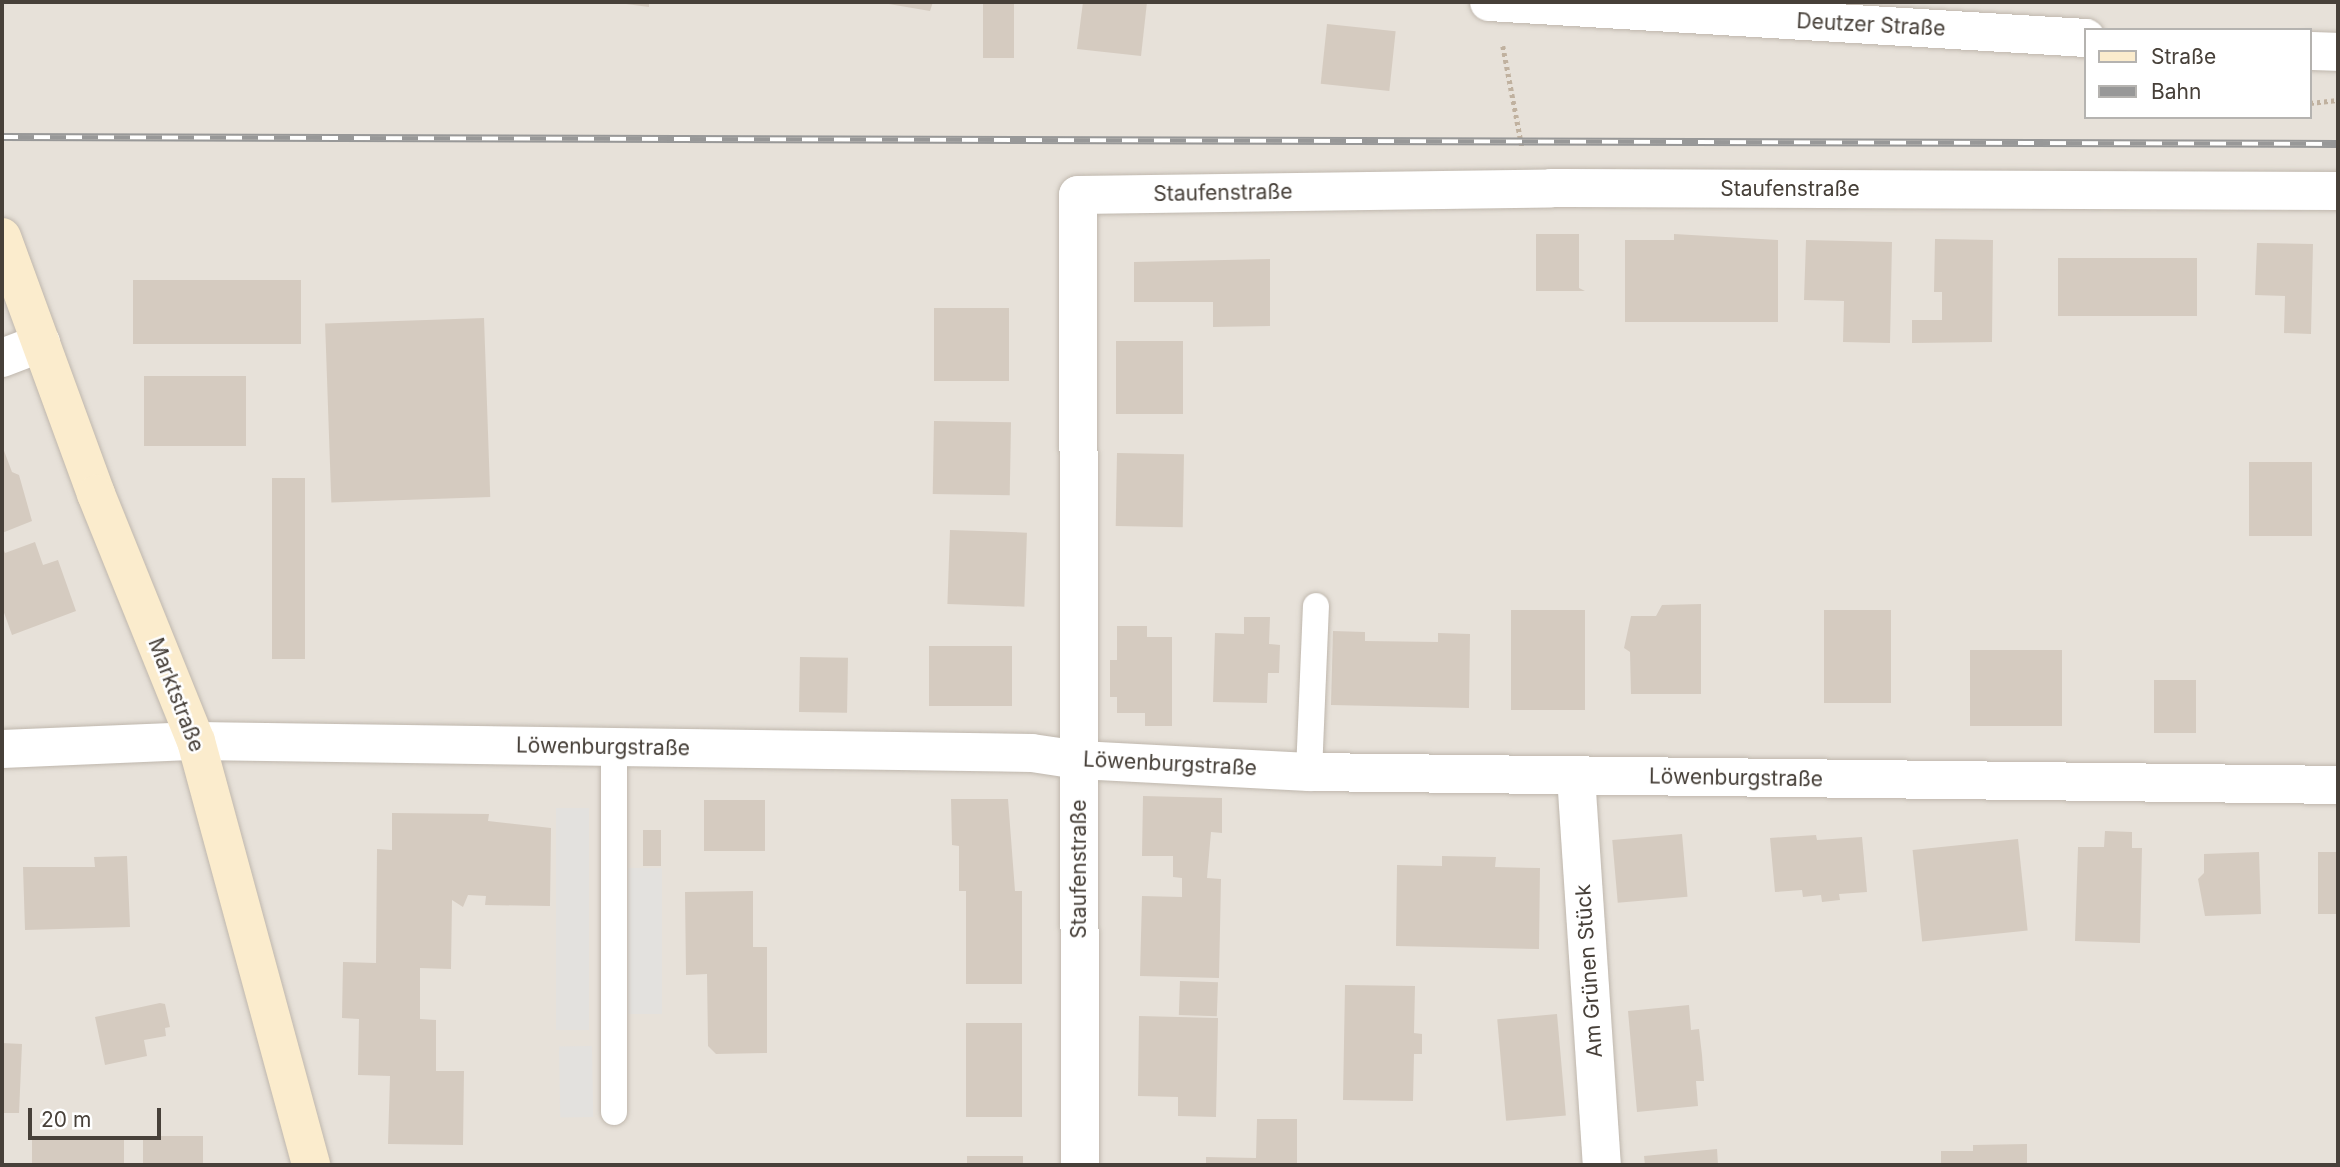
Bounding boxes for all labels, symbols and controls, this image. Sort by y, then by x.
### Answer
street label: Deutzer Straße [1796,9,1946,41]
legend [2084,28,2312,119]
text: Straße [2151,44,2216,69]
text: Bahn [2151,79,2201,104]
street label: Staufenstraße [1720,176,1860,202]
street label: Staufenstraße [1153,179,1293,207]
street label: Marktstraße [143,634,209,756]
street label: Löwenburgstraße [516,733,690,761]
street label: Löwenburgstraße [1082,747,1258,781]
street label: Löwenburgstraße [1649,764,1823,792]
street label: Staufenstraße [1066,799,1092,939]
street label: Am Grünen Stück [1570,883,1608,1059]
scale bar [32,1094,164,1138]
text: 20 m [41,1107,91,1132]

